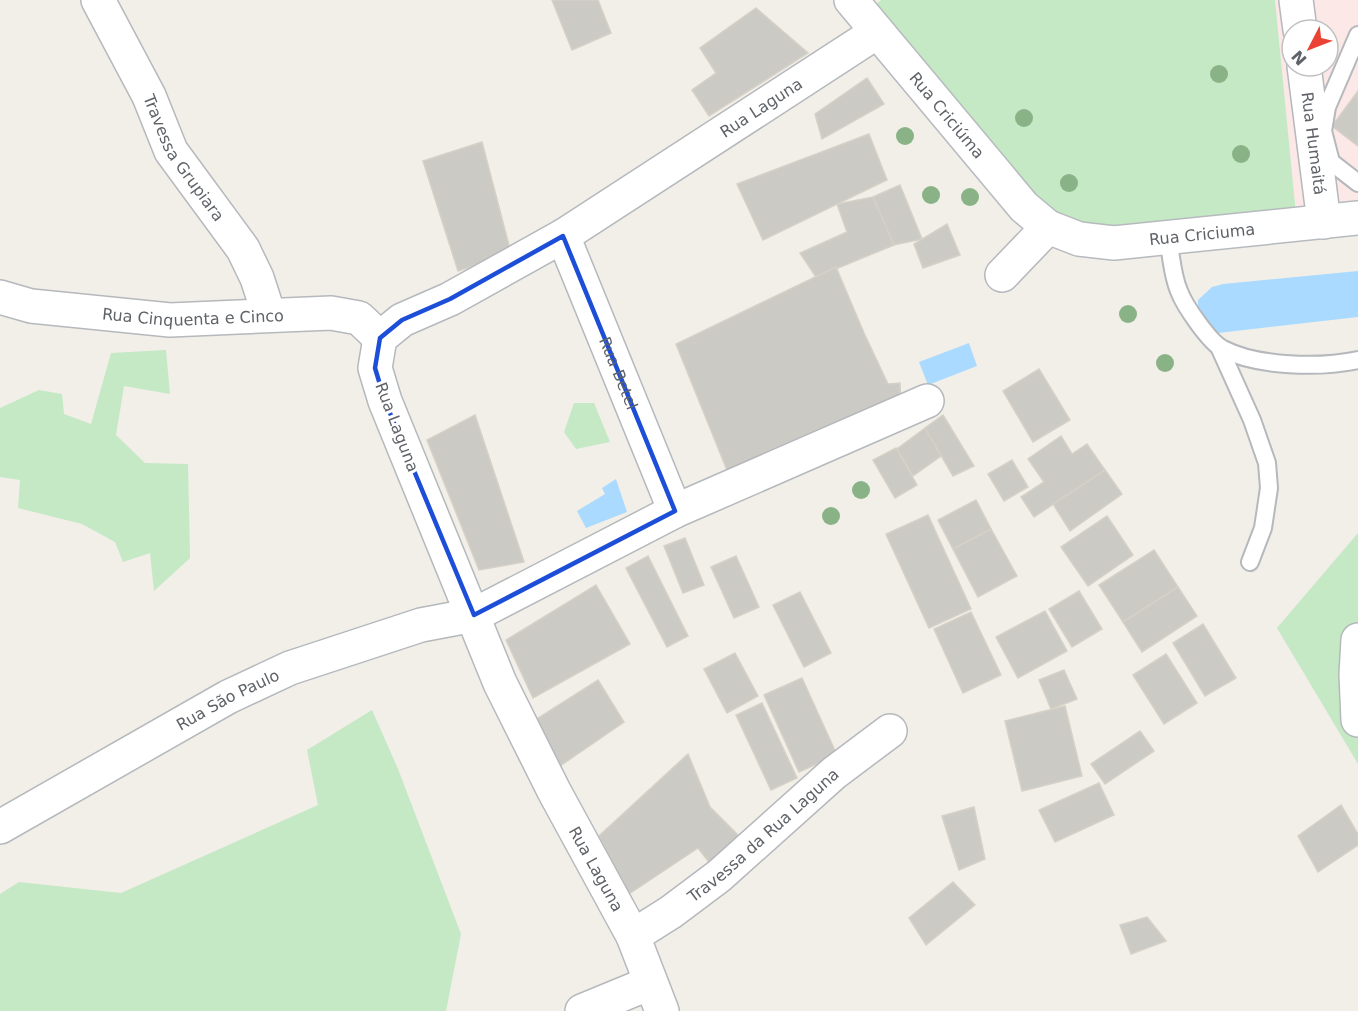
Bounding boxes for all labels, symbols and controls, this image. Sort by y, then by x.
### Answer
north arrow [1280,18,1340,78]
text: N [1288,46,1311,69]
street label: Rua Criciúma [906,68,989,162]
street label: Rua Laguna [716,74,806,141]
street label: Travessa Grupiara [139,91,229,225]
street label: Rua Humaitá [1298,91,1330,196]
street label: Rua Criciuma [1148,219,1256,249]
street label: Rua Cinquenta e Cinco [101,304,284,330]
street label: Rua Betel [596,334,642,412]
street label: Rua Laguna [371,380,423,474]
street label: Rua São Paulo [173,665,282,734]
street label: Travessa da Rua Laguna [683,764,842,906]
street label: Rua Laguna [565,823,627,915]

